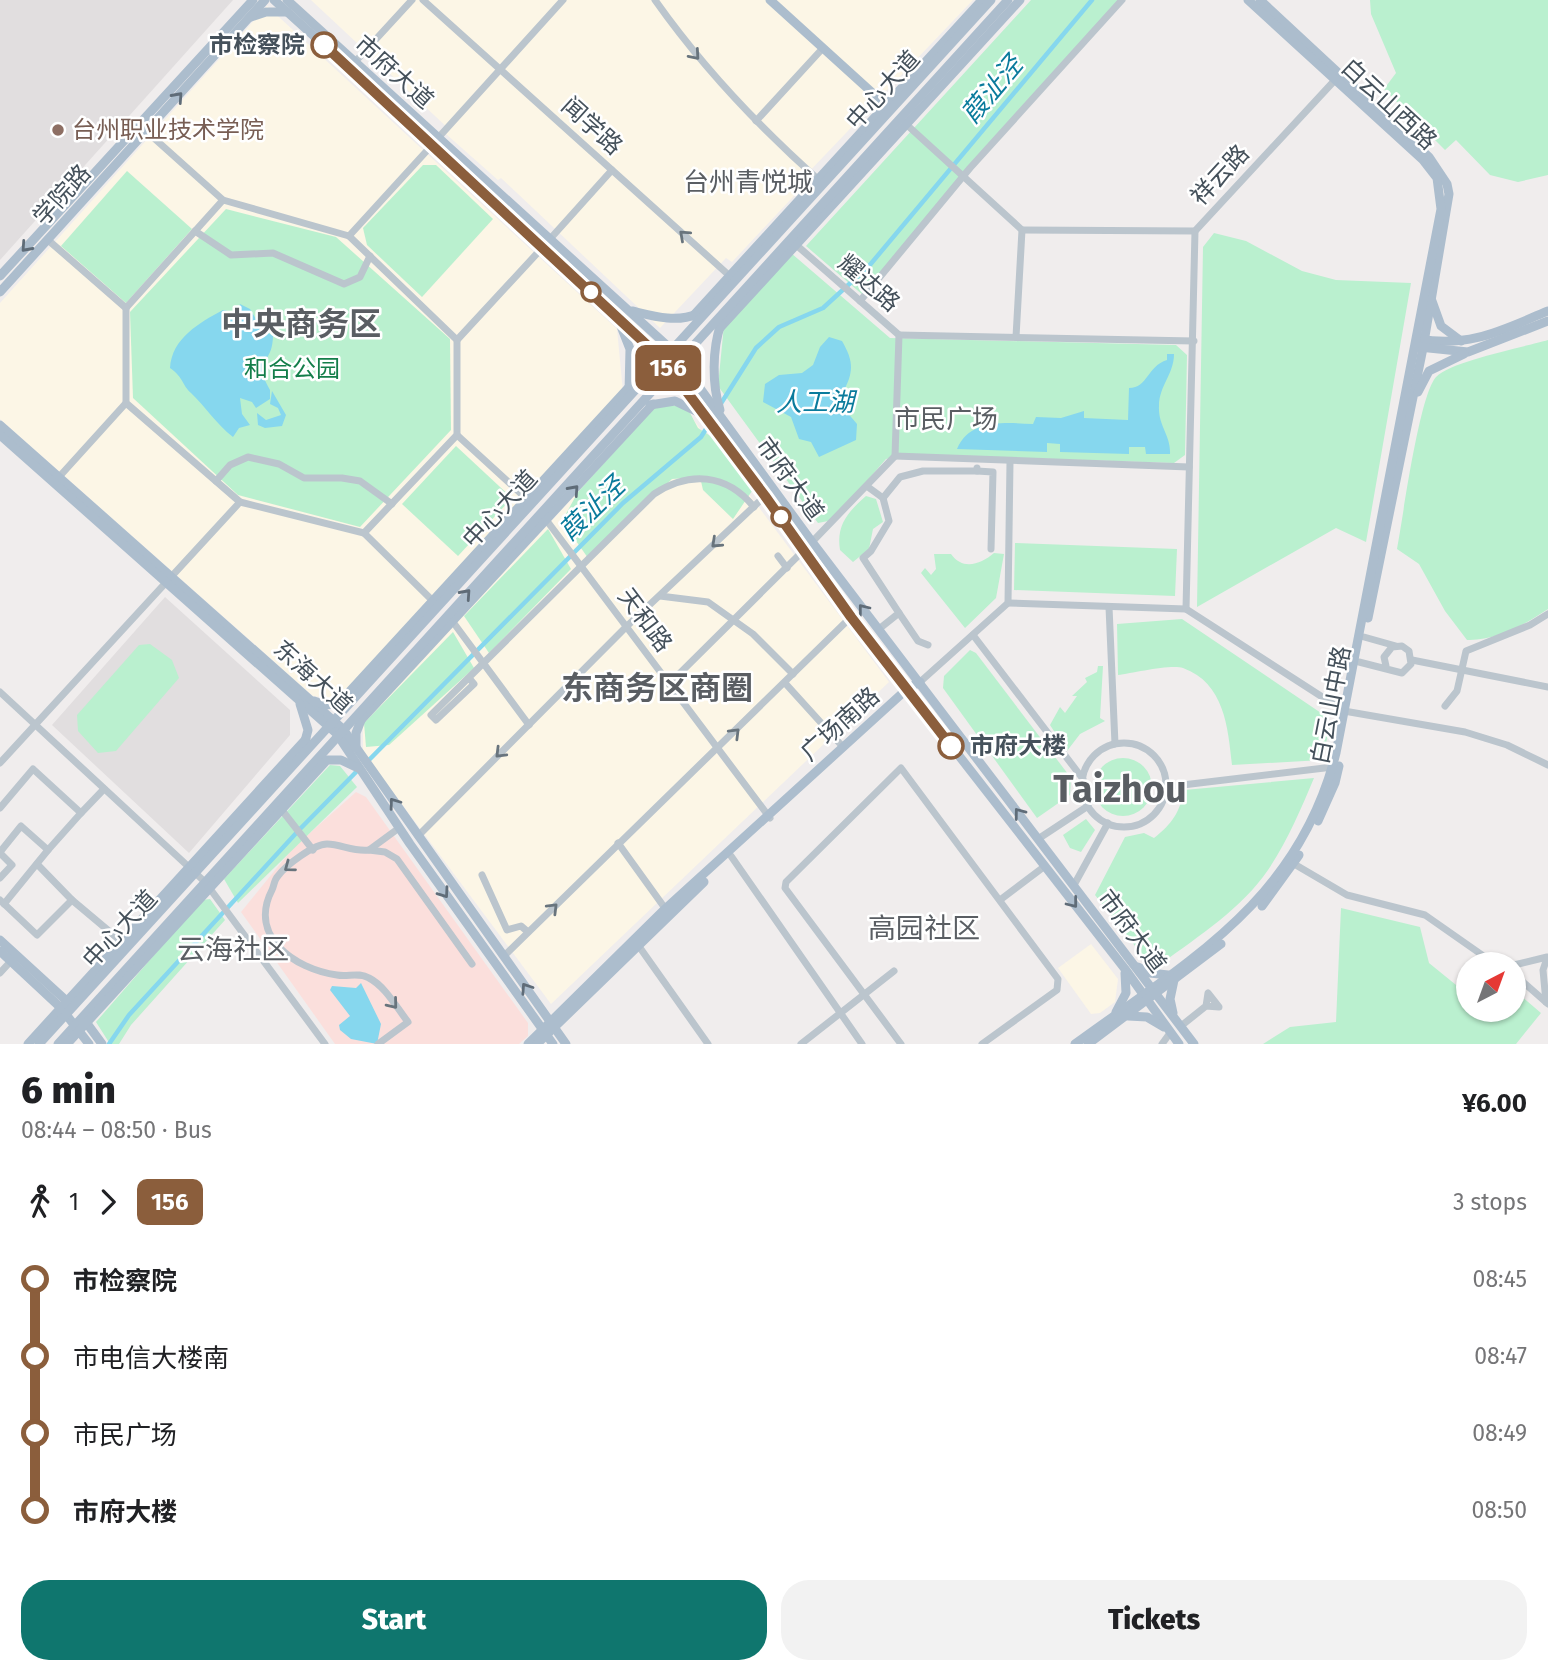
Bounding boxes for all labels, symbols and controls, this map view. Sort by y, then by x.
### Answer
street label: 市府大道 [349,29,439,115]
place label: 市检察院 [209,31,305,59]
marker: 市检察院 [311,32,337,58]
street label: 中心大道 [840,45,926,135]
one-way arrow [687,47,699,60]
water label: 葭沚泾 [955,48,1031,130]
street label: 白云山西路 [1336,53,1442,155]
one-way arrow [169,92,182,105]
street label: 闻学路 [556,92,628,160]
place label: 台州职业技术学院 [72,116,264,144]
marker: 台州职业技术学院 [50,122,66,138]
street label: 祥云路 [1185,139,1255,211]
street label: 学院路 [28,159,96,231]
district label: 台州青悦城 [683,167,813,198]
one-way arrow [679,231,692,243]
one-way arrow [22,239,35,252]
street label: 耀达路 [833,249,905,317]
unlabelled marker [581,282,601,302]
district label: 中央商务区 [221,305,381,343]
line badge: 156 [628,345,708,391]
text: 156 [649,354,687,382]
park label: 和合公园 [244,355,340,383]
water label: 人工湖 [776,387,858,418]
district label: 市民广场 [894,404,998,435]
street label: 市府大道 [750,432,830,526]
street label: 中心大道 [457,464,543,554]
water label: 葭沚泾 [553,469,633,547]
one-way arrow [566,485,578,498]
unlabelled marker [771,507,791,527]
one-way arrow [711,534,724,547]
street label: 天和路 [612,583,678,657]
one-way arrow [457,589,470,602]
one-way arrow [859,604,872,616]
street label: 东海大道 [268,634,358,720]
street label: 白云山中路 [1306,643,1356,767]
district label: 东商务区商圈 [561,669,753,707]
street label: 广场南路 [795,681,885,767]
one-way arrow [726,729,739,742]
place label: 市府大楼 [970,732,1066,760]
marker: 市府大楼 [938,733,964,759]
one-way arrow [496,744,509,757]
district label: Taizhou [1053,766,1187,812]
one-way arrow [390,798,402,811]
one-way arrow [1014,808,1027,820]
one-way arrow [284,858,297,871]
street label: 中心大道 [77,884,163,974]
street label: 市府大道 [1092,884,1172,978]
one-way arrow [436,885,448,898]
one-way arrow [1064,895,1077,907]
one-way arrow [544,903,557,916]
district label: 高园社区 [868,912,980,945]
district label: 云海社区 [177,933,289,966]
north arrow [1456,952,1526,1022]
map controls [1456,952,1526,1022]
one-way arrow [522,983,534,996]
one-way arrow [385,995,397,1008]
text: 6 min [21,1067,116,1113]
text: ¥6.00 [1462,1088,1527,1119]
text: 08:44 – 08:50 · Bus [21,1116,212,1144]
icon: walk [21,1183,59,1221]
icon: forward [89,1183,127,1221]
text: 1 [69,1188,79,1216]
text: 156 [151,1188,189,1216]
text: 3 stops [1453,1188,1527,1216]
text: 08:45 [1473,1265,1527,1293]
text: 市检察院 [73,1266,177,1297]
text: 08:47 [1474,1342,1527,1370]
text: 市电信大楼南 [73,1343,229,1374]
text: 08:49 [1472,1419,1527,1447]
text: 市民广场 [73,1420,177,1451]
text: 08:50 [1472,1496,1527,1524]
text: 市府大楼 [73,1497,177,1528]
button: Start [21,1580,767,1660]
button: Tickets [781,1580,1527,1660]

